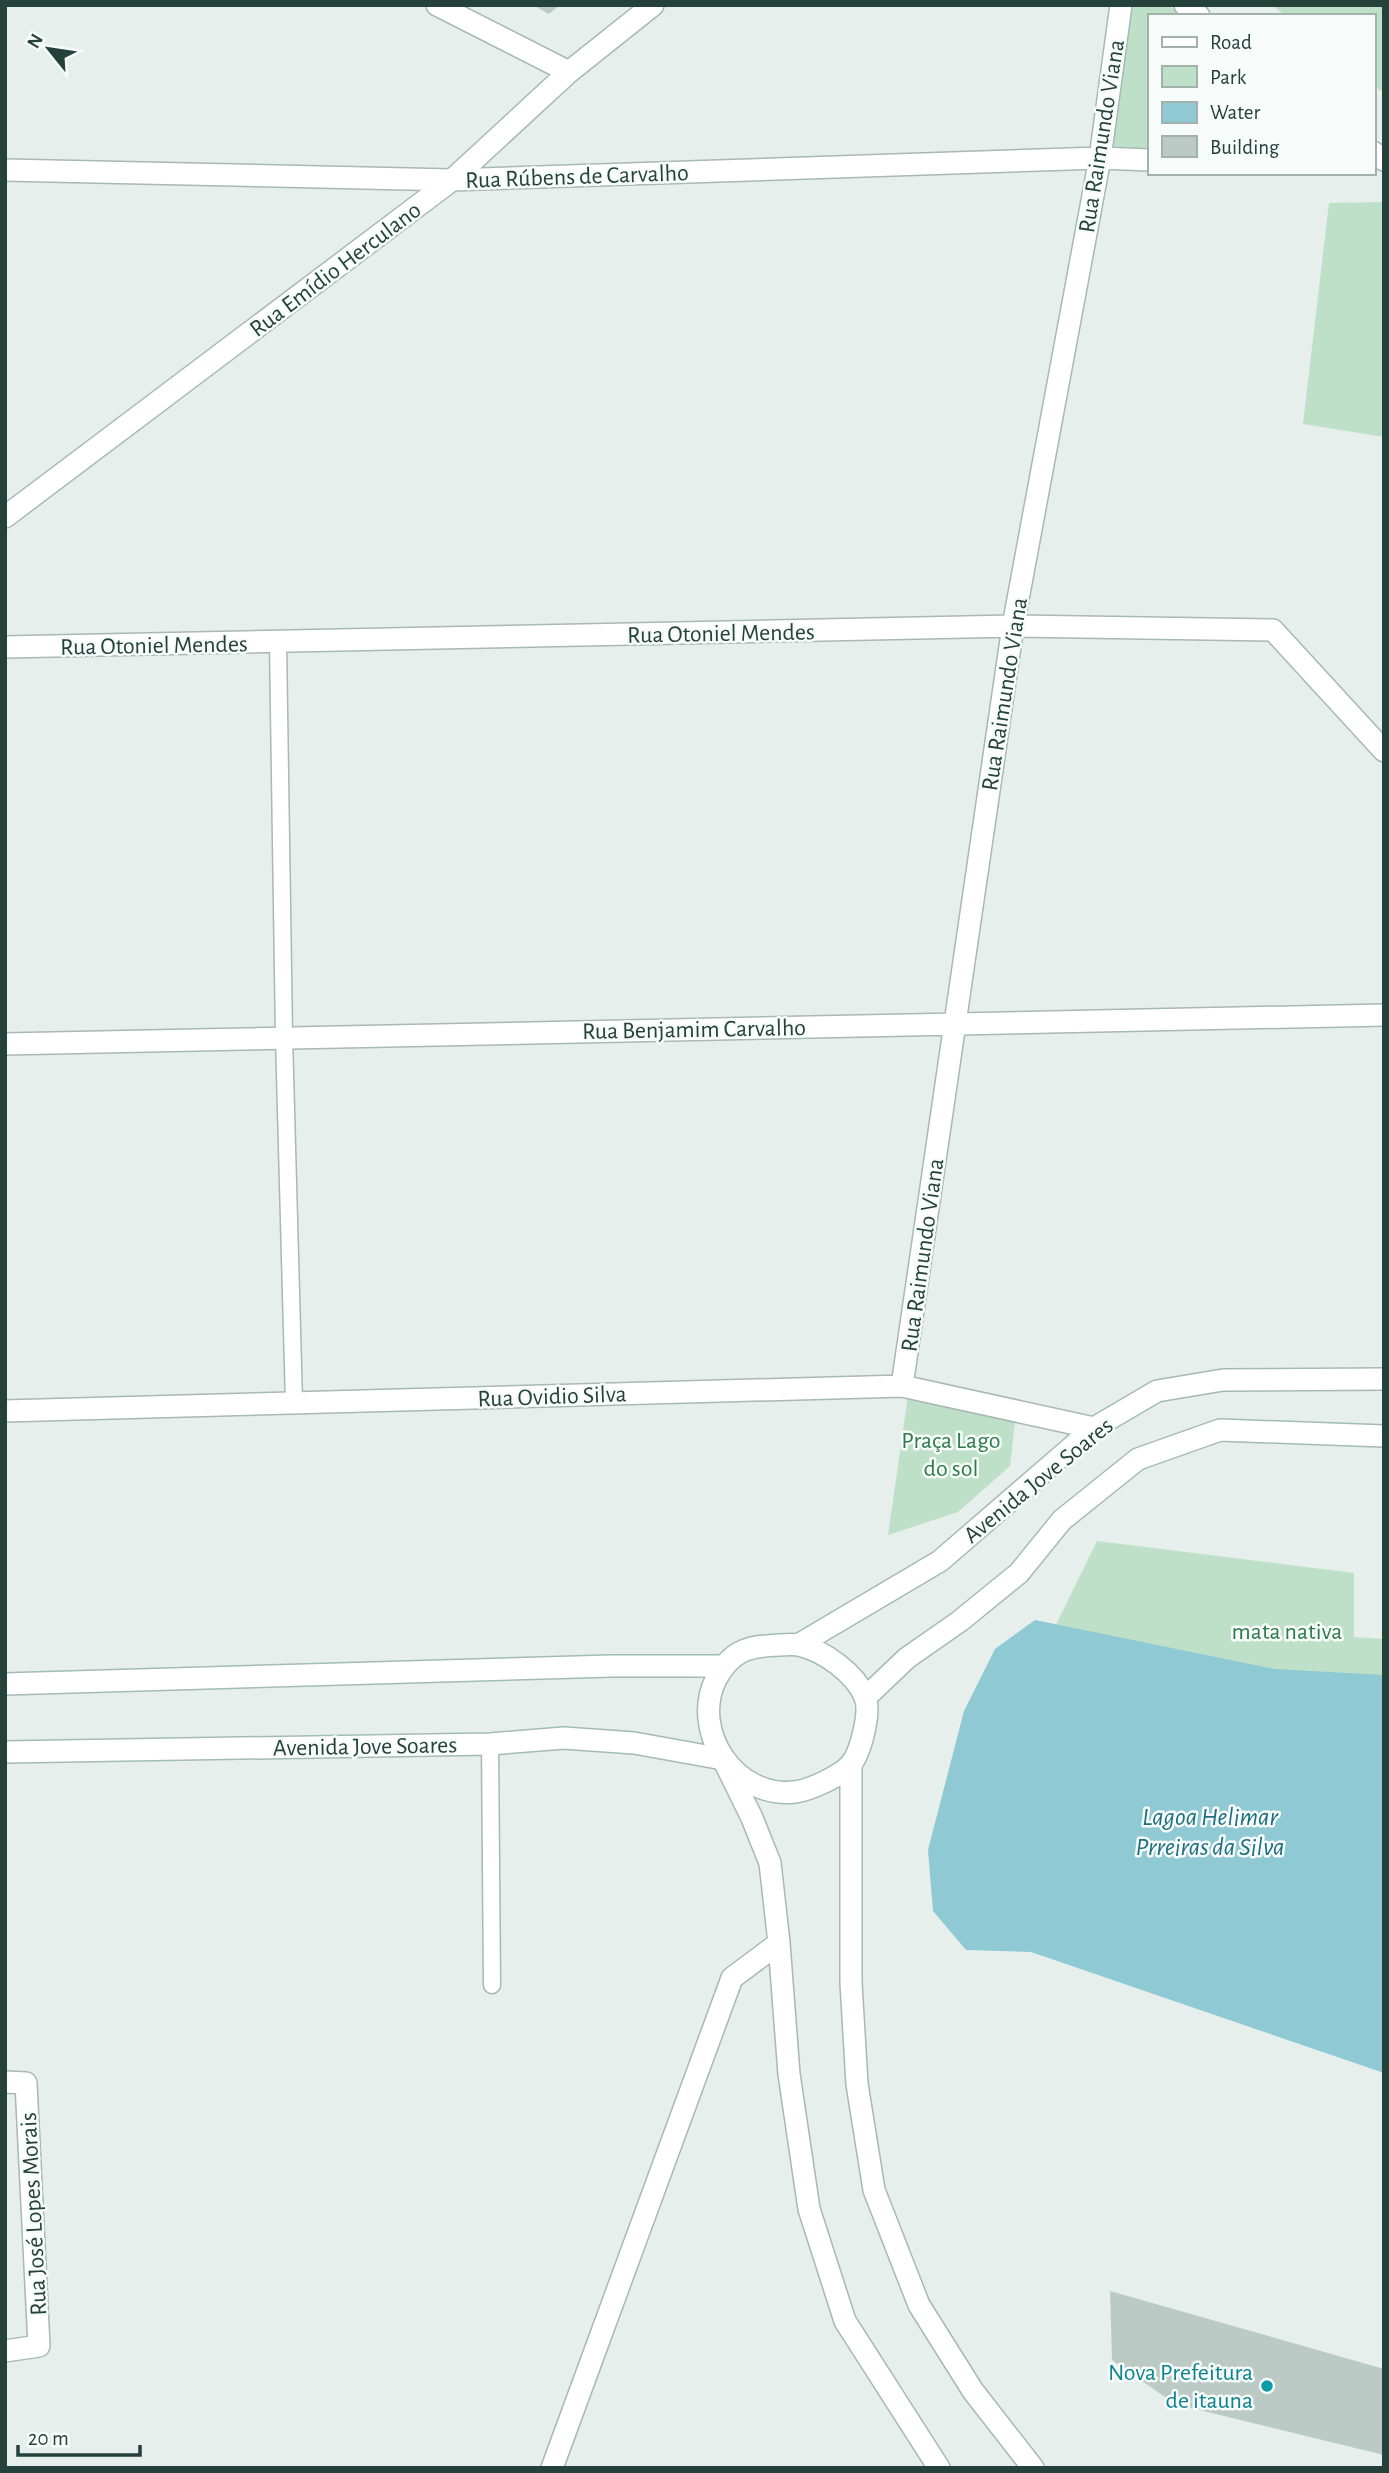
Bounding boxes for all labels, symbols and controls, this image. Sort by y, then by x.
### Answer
north arrow [14,14,84,84]
legend [1148,14,1375,175]
text: N [24,31,47,52]
text: Road [1210,32,1252,53]
street label: Rua Raimundo Viana [1075,38,1129,234]
text: Park [1210,67,1247,88]
text: Water [1210,102,1260,123]
text: Building [1210,137,1280,158]
street label: Rua Rúbens de Carvalho [465,161,689,193]
street label: Rua Emídio Herculano [245,198,426,342]
street label: Rua Raimundo Viana [978,596,1032,792]
street label: Rua Otoniel Mendes [627,620,815,648]
street label: Rua Otoniel Mendes [60,632,248,660]
street label: Rua Benjamim Carvalho [582,1016,806,1044]
street label: Rua Raimundo Viana [898,1157,948,1354]
street label: Rua Ovidio Silva [477,1382,627,1412]
street label: Avenida Jove Soares [959,1413,1118,1548]
park label: Praça Lago do sol [901,1429,1001,1481]
park label: mata nativa [1232,1620,1342,1644]
street label: Avenida Jove Soares [273,1733,457,1761]
water label: Lagoa Helimar Prreiras da Silva [1136,1804,1284,1860]
street label: Rua José Lopes Morais [17,2112,51,2316]
place label: Nova Prefeitura de itauna [1108,2361,1253,2413]
marker: Nova Prefeitura de itauna [1259,2378,1275,2394]
scale bar [18,2414,140,2458]
text: 20 m [28,2428,69,2449]

